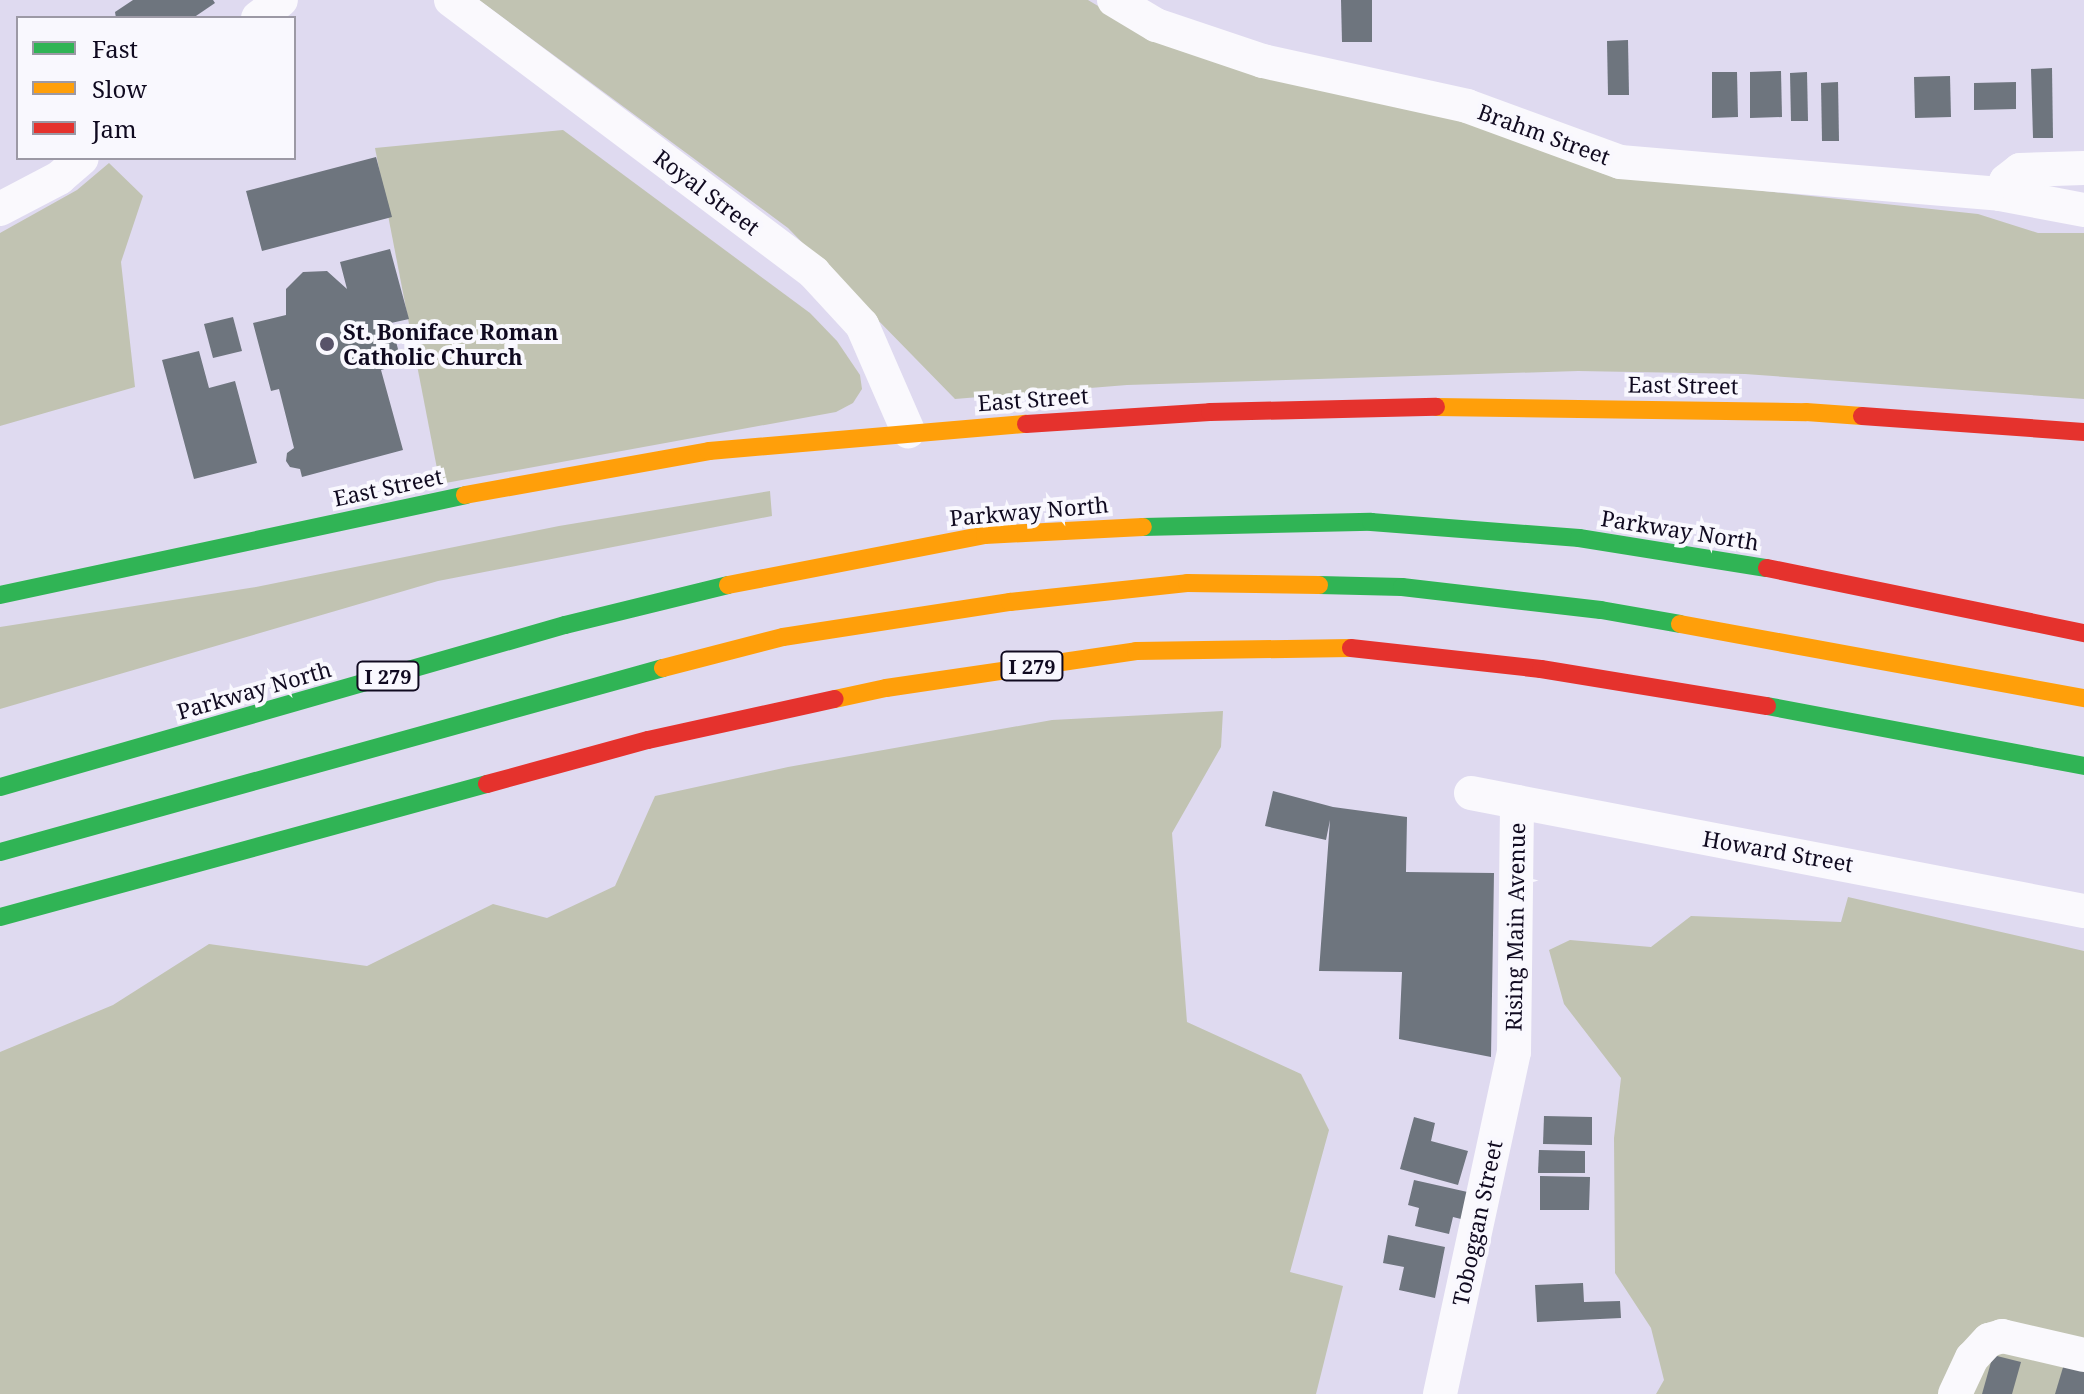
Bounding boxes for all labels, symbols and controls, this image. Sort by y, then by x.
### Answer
legend [16,16,296,160]
text: Fast [92,32,138,65]
text: Slow [92,72,147,105]
street label: Brahm Street [1474,98,1614,170]
text: Jam [92,112,137,145]
street label: Royal Street [649,144,765,240]
place label: St. Boniface Roman Catholic Church [343,318,558,370]
marker: St. Boniface Roman Catholic Church [318,335,336,353]
street label: East Street [1627,371,1739,399]
street label: East Street [977,382,1089,416]
street label: East Street [331,463,445,511]
street label: Parkway North [948,491,1110,531]
street label: Parkway North [1599,504,1761,556]
road number: I 279 [1000,650,1064,682]
street label: Parkway North [174,655,334,725]
road number: I 279 [356,660,420,692]
street label: Rising Main Avenue [1500,822,1530,1032]
street label: Howard Street [1701,825,1855,877]
street label: Toboggan Street [1447,1138,1507,1308]

